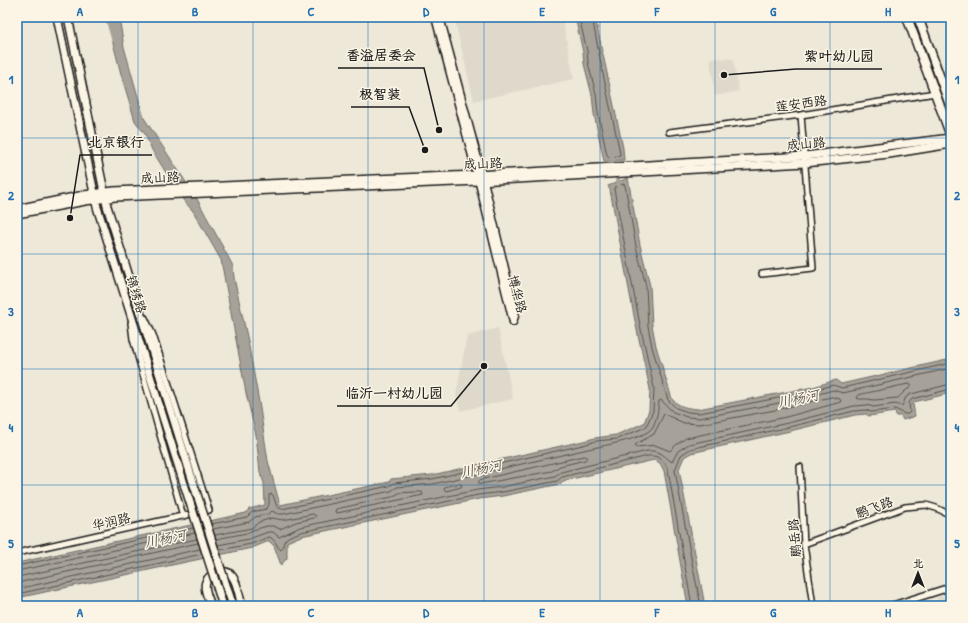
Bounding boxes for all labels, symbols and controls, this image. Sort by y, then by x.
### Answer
text: A [77,2,84,20]
text: B [192,2,199,20]
text: C [307,2,315,20]
text: D [423,2,430,20]
text: E [539,2,545,20]
text: F [654,2,661,20]
text: G [770,2,777,20]
text: H [885,2,891,20]
callout: 香溢居委会 [338,42,424,68]
callout: 紫叶幼儿园 [796,43,882,69]
text: 香溢居委会 [346,45,416,64]
text: 紫叶幼儿园 [804,46,874,65]
text: 1 [9,70,14,88]
text: 1 [955,70,960,88]
callout: 极智装 [351,81,409,107]
text: 极智装 [359,84,401,103]
street label: 莲安西路 [774,90,828,116]
callout: 北京银行 [80,129,152,155]
text: 北京银行 [88,132,144,151]
street label: 成山路 [786,132,826,154]
street label: 成山路 [463,153,503,173]
street label: 成山路 [140,167,180,187]
text: 2 [8,186,15,204]
text: 2 [954,186,961,204]
street label: 锦绣路 [123,273,151,315]
street label: 博华路 [504,273,532,315]
text: 3 [8,302,14,320]
text: 3 [954,302,960,320]
callout: 临沂一村幼儿园 [337,380,451,406]
text: 临沂一村幼儿园 [345,383,443,402]
water label: 川杨河 [775,384,822,412]
text: 4 [9,418,14,436]
text: 4 [955,418,960,436]
water label: 川杨河 [458,454,505,482]
street label: 鹏飞路 [853,492,895,522]
street label: 华润路 [90,508,132,534]
street label: 鹏岳路 [783,518,805,558]
water label: 川杨河 [142,524,189,552]
text: 5 [8,534,14,552]
text: 5 [954,534,960,552]
north arrow [898,553,938,593]
text: 北 [913,556,924,570]
text: A [77,603,84,621]
text: B [192,603,199,621]
text: C [307,603,315,621]
text: D [423,603,430,621]
text: E [539,603,545,621]
text: F [654,603,661,621]
text: G [770,603,777,621]
text: H [885,603,891,621]

